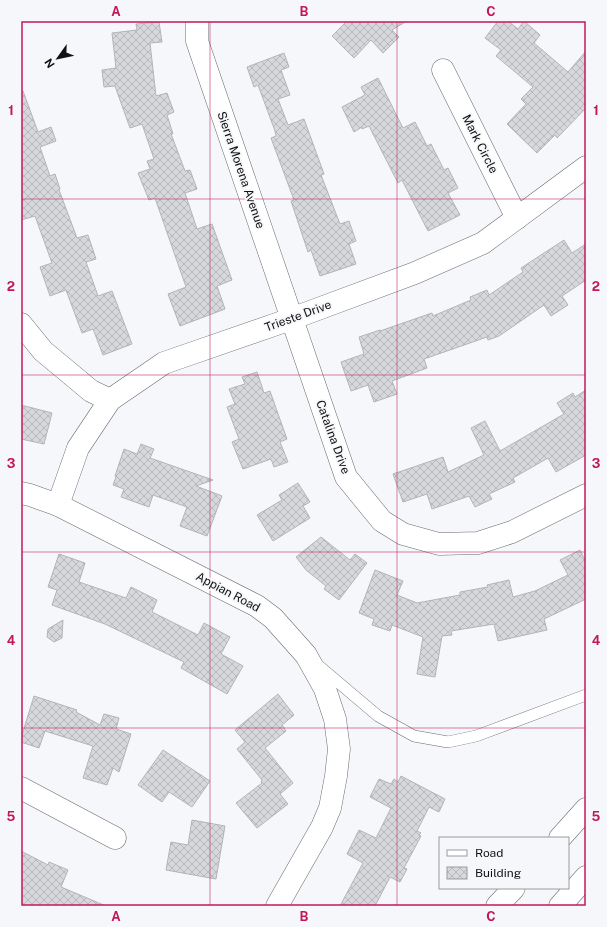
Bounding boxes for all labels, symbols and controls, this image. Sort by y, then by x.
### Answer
text: A [111,4,121,19]
text: B [300,4,309,19]
text: C [486,4,496,19]
north arrow [38,38,78,78]
text: N [42,57,57,70]
text: 1 [8,103,14,118]
text: 1 [593,103,599,118]
street label: Sierra Morena Avenue [214,110,268,231]
street label: Mark Circle [459,112,501,176]
text: 2 [7,279,15,294]
text: 2 [592,279,600,294]
street label: Trieste Drive [263,297,333,335]
street label: Catalina Drive [313,398,353,476]
text: 3 [7,456,16,471]
text: 3 [592,456,601,471]
street label: Appian Road [194,569,262,615]
text: 4 [7,633,16,648]
text: 4 [592,633,601,648]
text: 5 [7,809,16,824]
text: 5 [592,809,601,824]
legend [439,837,569,889]
text: Road [475,846,503,860]
text: Building [475,866,521,880]
text: A [111,909,121,924]
text: B [300,909,309,924]
text: C [486,909,496,924]

